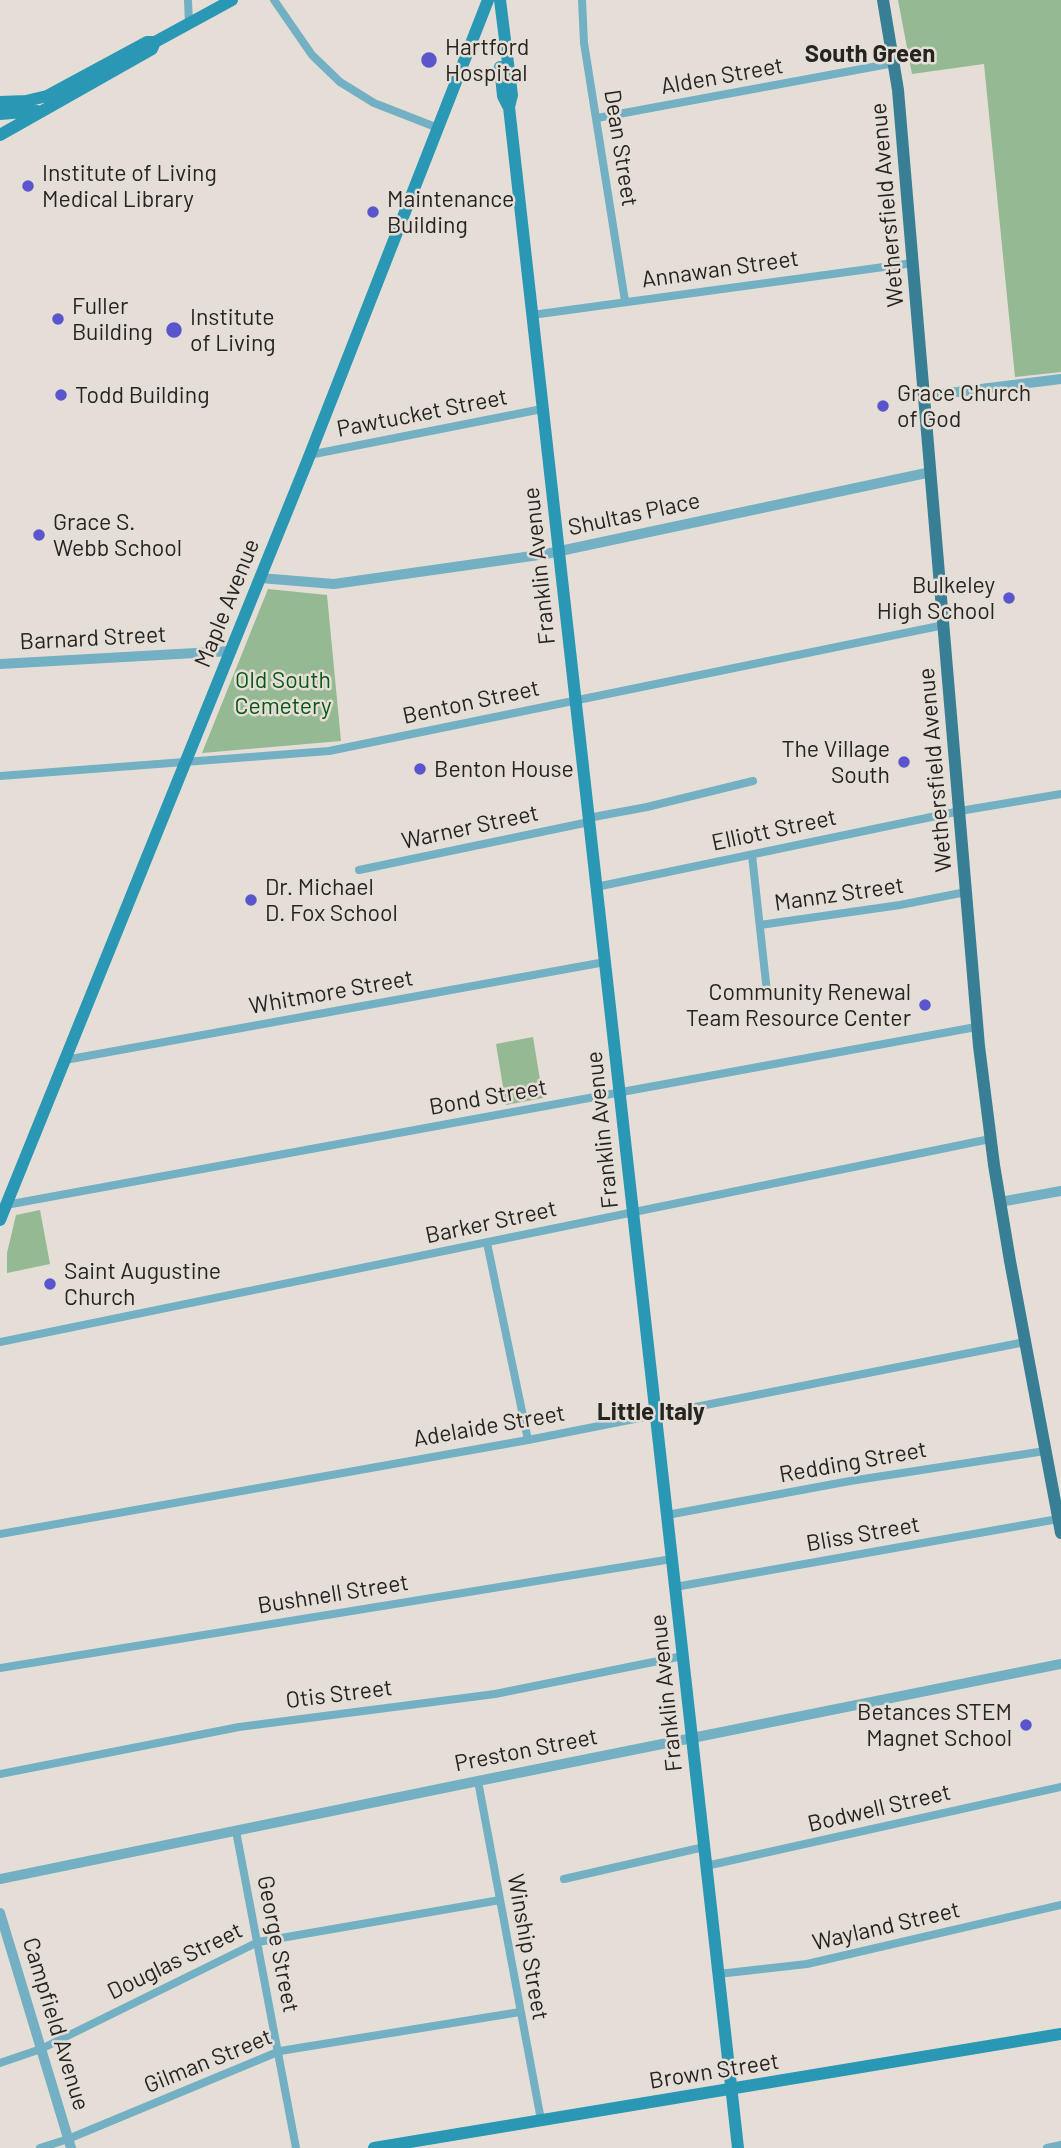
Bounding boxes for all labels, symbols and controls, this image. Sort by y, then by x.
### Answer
place label: Hartford Hospital [445,33,529,87]
district label: South Green [805,40,935,68]
marker: Hartford Hospital [419,50,439,70]
street label: Alden Street [659,52,785,100]
street label: Dean Street [598,88,644,208]
street label: Wethersfield Avenue [864,102,910,308]
place label: Institute of Living Medical Library [42,159,217,213]
marker: Institute of Living Medical Library [20,178,36,194]
place label: Maintenance Building [387,185,514,239]
marker: Maintenance Building [365,204,381,220]
street label: Annawan Street [640,244,800,294]
place label: Fuller Building [72,292,153,346]
place label: Institute of Living [190,303,276,357]
marker: Fuller Building [50,311,66,327]
marker: Institute of Living [164,320,184,340]
place label: Grace Church of God [897,379,1031,433]
place label: Todd Building [75,381,209,409]
street label: Pawtucket Street [334,383,510,443]
marker: Todd Building [53,387,69,403]
marker: Grace Church of God [875,398,891,414]
street label: Franklin Avenue [517,486,561,646]
street label: Shultas Place [566,487,702,541]
place label: Grace S. Webb School [53,508,182,562]
marker: Grace S. Webb School [31,527,47,543]
street label: Maple Avenue [189,535,265,671]
place label: Bulkeley High School [877,571,995,625]
marker: Bulkeley High School [1001,590,1017,606]
street label: Barnard Street [19,620,167,656]
park label: Old South Cemetery [234,666,332,720]
street label: Wethersfield Avenue [912,667,958,873]
street label: Benton Street [400,674,542,730]
place label: The Village South [782,735,890,789]
marker: The Village South [896,754,912,770]
place label: Benton House [434,755,574,783]
marker: Benton House [412,761,428,777]
street label: Warner Street [399,799,541,855]
street label: Elliott Street [709,803,839,857]
street label: Mannz Street [772,871,906,917]
place label: Dr. Michael D. Fox School [265,873,398,927]
marker: Dr. Michael D. Fox School [243,892,259,908]
street label: Whitmore Street [247,964,415,1020]
place label: Community Renewal Team Resource Center [686,978,911,1032]
marker: Community Renewal Team Resource Center [917,997,933,1013]
street label: Franklin Avenue [580,1050,624,1210]
street label: Bond Street [427,1073,549,1121]
street label: Barker Street [423,1195,559,1249]
place label: Saint Augustine Church [64,1257,221,1311]
marker: Saint Augustine Church [42,1276,58,1292]
district label: Little Italy [597,1398,705,1426]
street label: Adelaide Street [411,1399,567,1453]
street label: Redding Street [777,1435,929,1489]
street label: Bliss Street [804,1510,922,1558]
street label: Bushnell Street [256,1568,410,1620]
street label: Franklin Avenue [644,1613,688,1773]
street label: Otis Street [284,1674,394,1714]
place label: Betances STEM Magnet School [857,1698,1012,1752]
marker: Betances STEM Magnet School [1018,1717,1034,1733]
street label: Preston Street [452,1723,600,1777]
street label: Bodwell Street [805,1778,953,1838]
street label: Winship Street [502,1872,554,2022]
street label: George Street [251,1873,305,2015]
street label: Wayland Street [810,1896,962,1956]
street label: Douglas Street [103,1916,247,2006]
street label: Campfield Avenue [17,1934,95,2114]
street label: Gilman Street [140,2023,276,2099]
street label: Brown Street [647,2047,781,2095]

